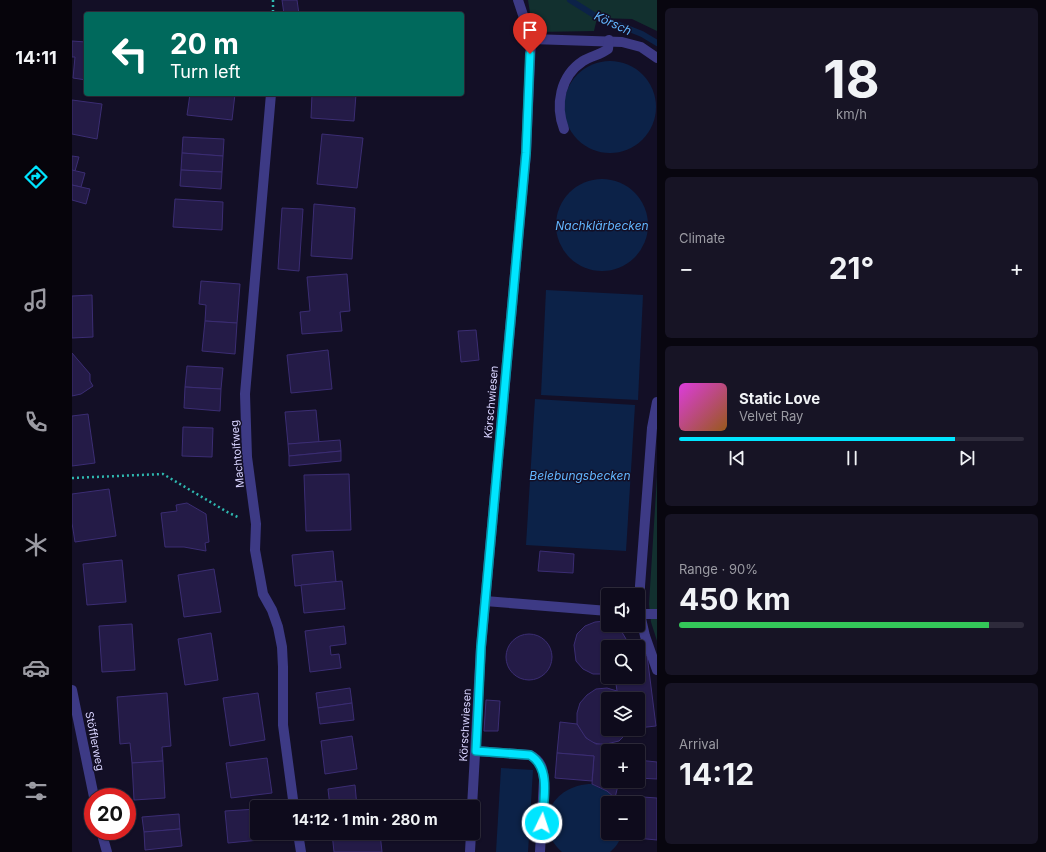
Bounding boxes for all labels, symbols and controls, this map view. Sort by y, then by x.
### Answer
water label: Körsch [592,8,634,38]
pin [513,13,547,54]
icon: arrive [519,19,541,41]
text: 20 m [170,27,239,61]
icon: left [104,28,156,80]
text: 14:11 [15,47,57,68]
text: 18 [823,48,880,111]
text: Turn left [170,61,240,82]
text: km/h [836,106,867,122]
icon: directions [22,163,50,191]
water label: Nachklärbecken [555,218,649,233]
text: Climate [679,230,725,246]
text: 21° [829,250,874,286]
text: − [679,255,694,281]
text: + [1009,255,1024,281]
icon: music [22,286,50,314]
street label: Körschwiesen [481,365,501,439]
text: Static Love [739,389,820,408]
icon: phone [22,408,50,436]
text: Velvet Ray [739,408,803,424]
street label: Machtolfweg [227,420,247,488]
icon: previous [726,447,748,469]
icon: pause [841,447,863,469]
icon: next [956,447,978,469]
water label: Belebungsbecken [529,468,631,483]
icon: climate [22,531,50,559]
text: Range · 90% [679,561,758,577]
text: 450 km [679,581,791,617]
map controls [601,588,645,840]
button: sound [601,588,645,632]
button: search [601,640,645,684]
icon: car [22,654,50,682]
street label: Körschwiesen [456,688,474,762]
button: layers [601,692,645,736]
street label: Stöfflerweg [82,710,108,772]
text: Arrival [679,736,719,752]
button: + [601,744,645,788]
text: 14:12 [679,756,754,792]
icon: filters [22,777,50,805]
speed limit sign: 20 [84,788,136,840]
button: − [601,796,645,840]
position arrow [521,802,563,844]
text: 14:12 · 1 min · 280 m [292,810,438,829]

